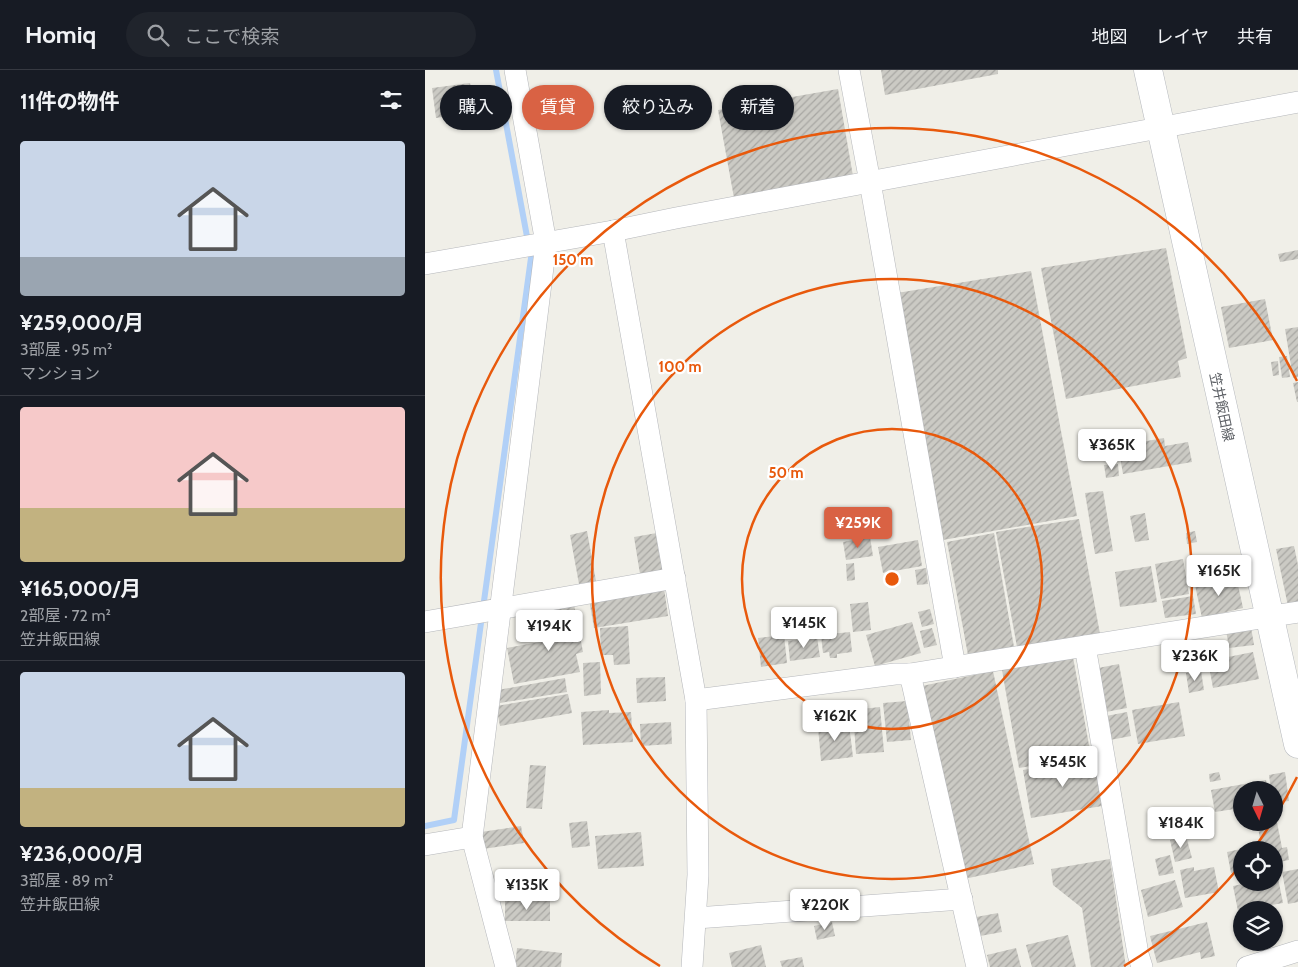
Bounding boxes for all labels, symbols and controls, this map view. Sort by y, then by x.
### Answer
search box [126,12,476,57]
text: Homiq [25,20,96,49]
icon: search [144,21,172,49]
text: ここで検索 [184,25,279,48]
text: 地図 [1092,26,1128,48]
text: レイヤ [1156,26,1209,48]
text: 共有 [1237,26,1273,48]
chip: 購入 [440,85,512,130]
chip: 賃貸 [522,85,594,130]
chip: 絞り込み [604,85,712,130]
chip: 新着 [722,85,794,130]
icon: filters [377,86,405,114]
text: 11件の物件 [20,89,120,114]
icon: home [168,174,258,264]
text: 150 m [553,251,593,269]
text: ¥259,000/月 [20,310,144,335]
text: 3部屋 · 95 m² [20,340,112,359]
text: 100 m [658,358,702,376]
text: マンション [20,364,100,383]
street label: 笠井飯田線 [1206,371,1238,443]
pin: ¥365K [1077,428,1147,471]
text: ¥365K [1089,435,1135,454]
icon: home [168,439,258,529]
text: 50 m [768,464,804,482]
pin: ¥259K [823,506,893,549]
text: ¥259K [835,513,881,532]
pin: ¥165K [1184,554,1254,597]
text: ¥165K [1197,561,1241,580]
centre of rings [883,570,901,588]
text: ¥165,000/月 [20,576,141,601]
text: 2部屋 · 72 m² [20,606,111,625]
pin: ¥145K [769,606,839,649]
pin: ¥194K [514,610,584,652]
text: ¥145K [782,613,826,632]
text: ¥194K [527,616,571,635]
text: 笠井飯田線 [20,630,100,649]
pin: ¥236K [1160,640,1230,682]
text: ¥236K [1172,646,1218,665]
pin: ¥162K [800,700,870,742]
icon: home [168,704,258,794]
text: ¥162K [813,706,857,725]
pin: ¥545K [1028,746,1098,788]
text: ¥545K [1040,752,1086,771]
north arrow [1233,781,1283,831]
map controls [1233,781,1283,951]
pin: ¥184K [1146,806,1216,849]
text: ¥184K [1158,813,1204,832]
text: ¥236,000/月 [20,841,144,866]
button: locate [1233,841,1283,891]
pin: ¥135K [492,868,562,911]
text: 3部屋 · 89 m² [20,871,113,890]
text: ¥135K [506,875,548,894]
pin: ¥220K [790,888,860,931]
text: 笠井飯田線 [20,895,100,914]
text: ¥220K [801,895,849,914]
button: layers [1233,901,1283,951]

